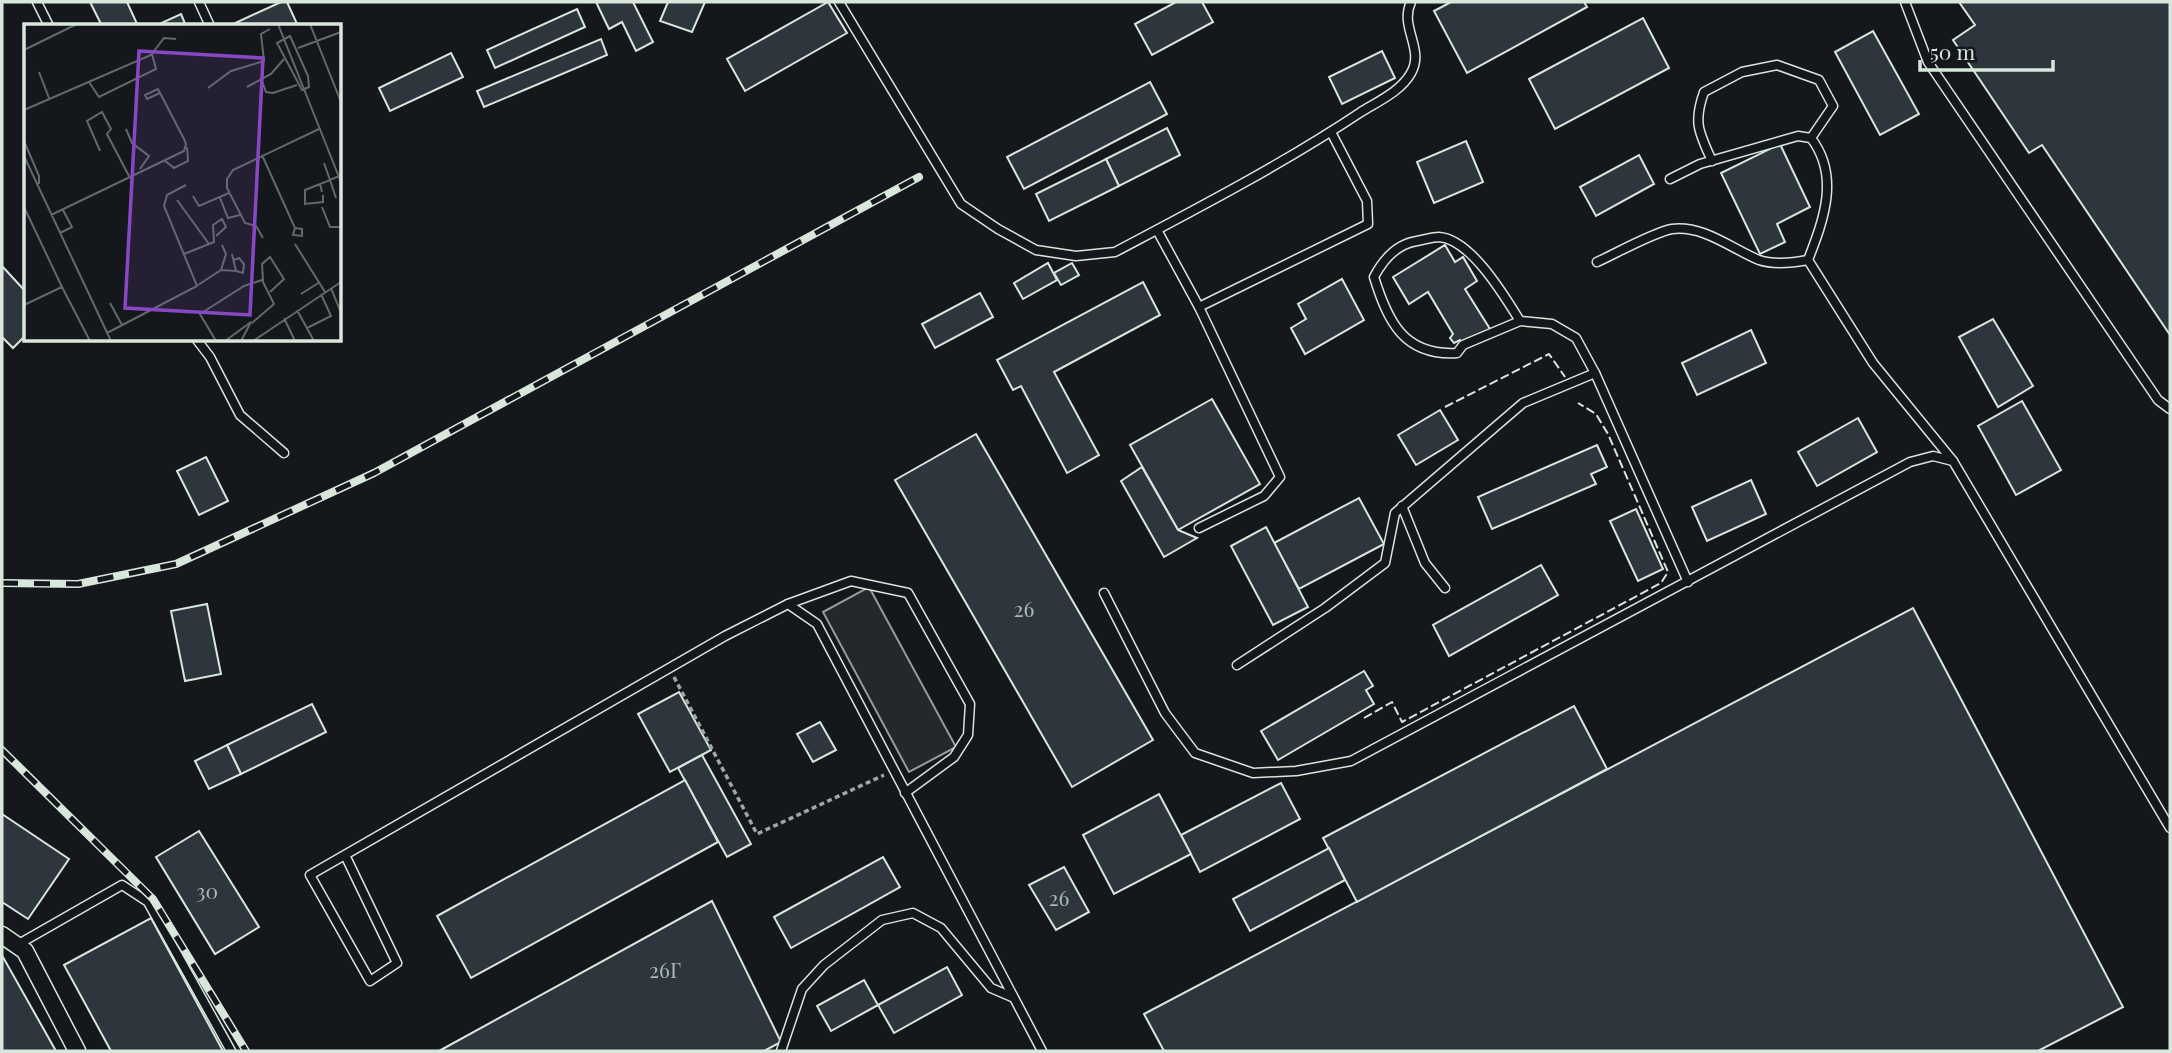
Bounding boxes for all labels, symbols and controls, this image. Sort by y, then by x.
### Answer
inset map [24,24,341,341]
scale bar [1920,28,2053,72]
text: 50 m [1930,37,1976,65]
house number: 26 [1014,594,1035,622]
house number: 30 [196,876,218,904]
house number: 26 [1049,883,1070,911]
house number: 26Г [649,955,681,983]

